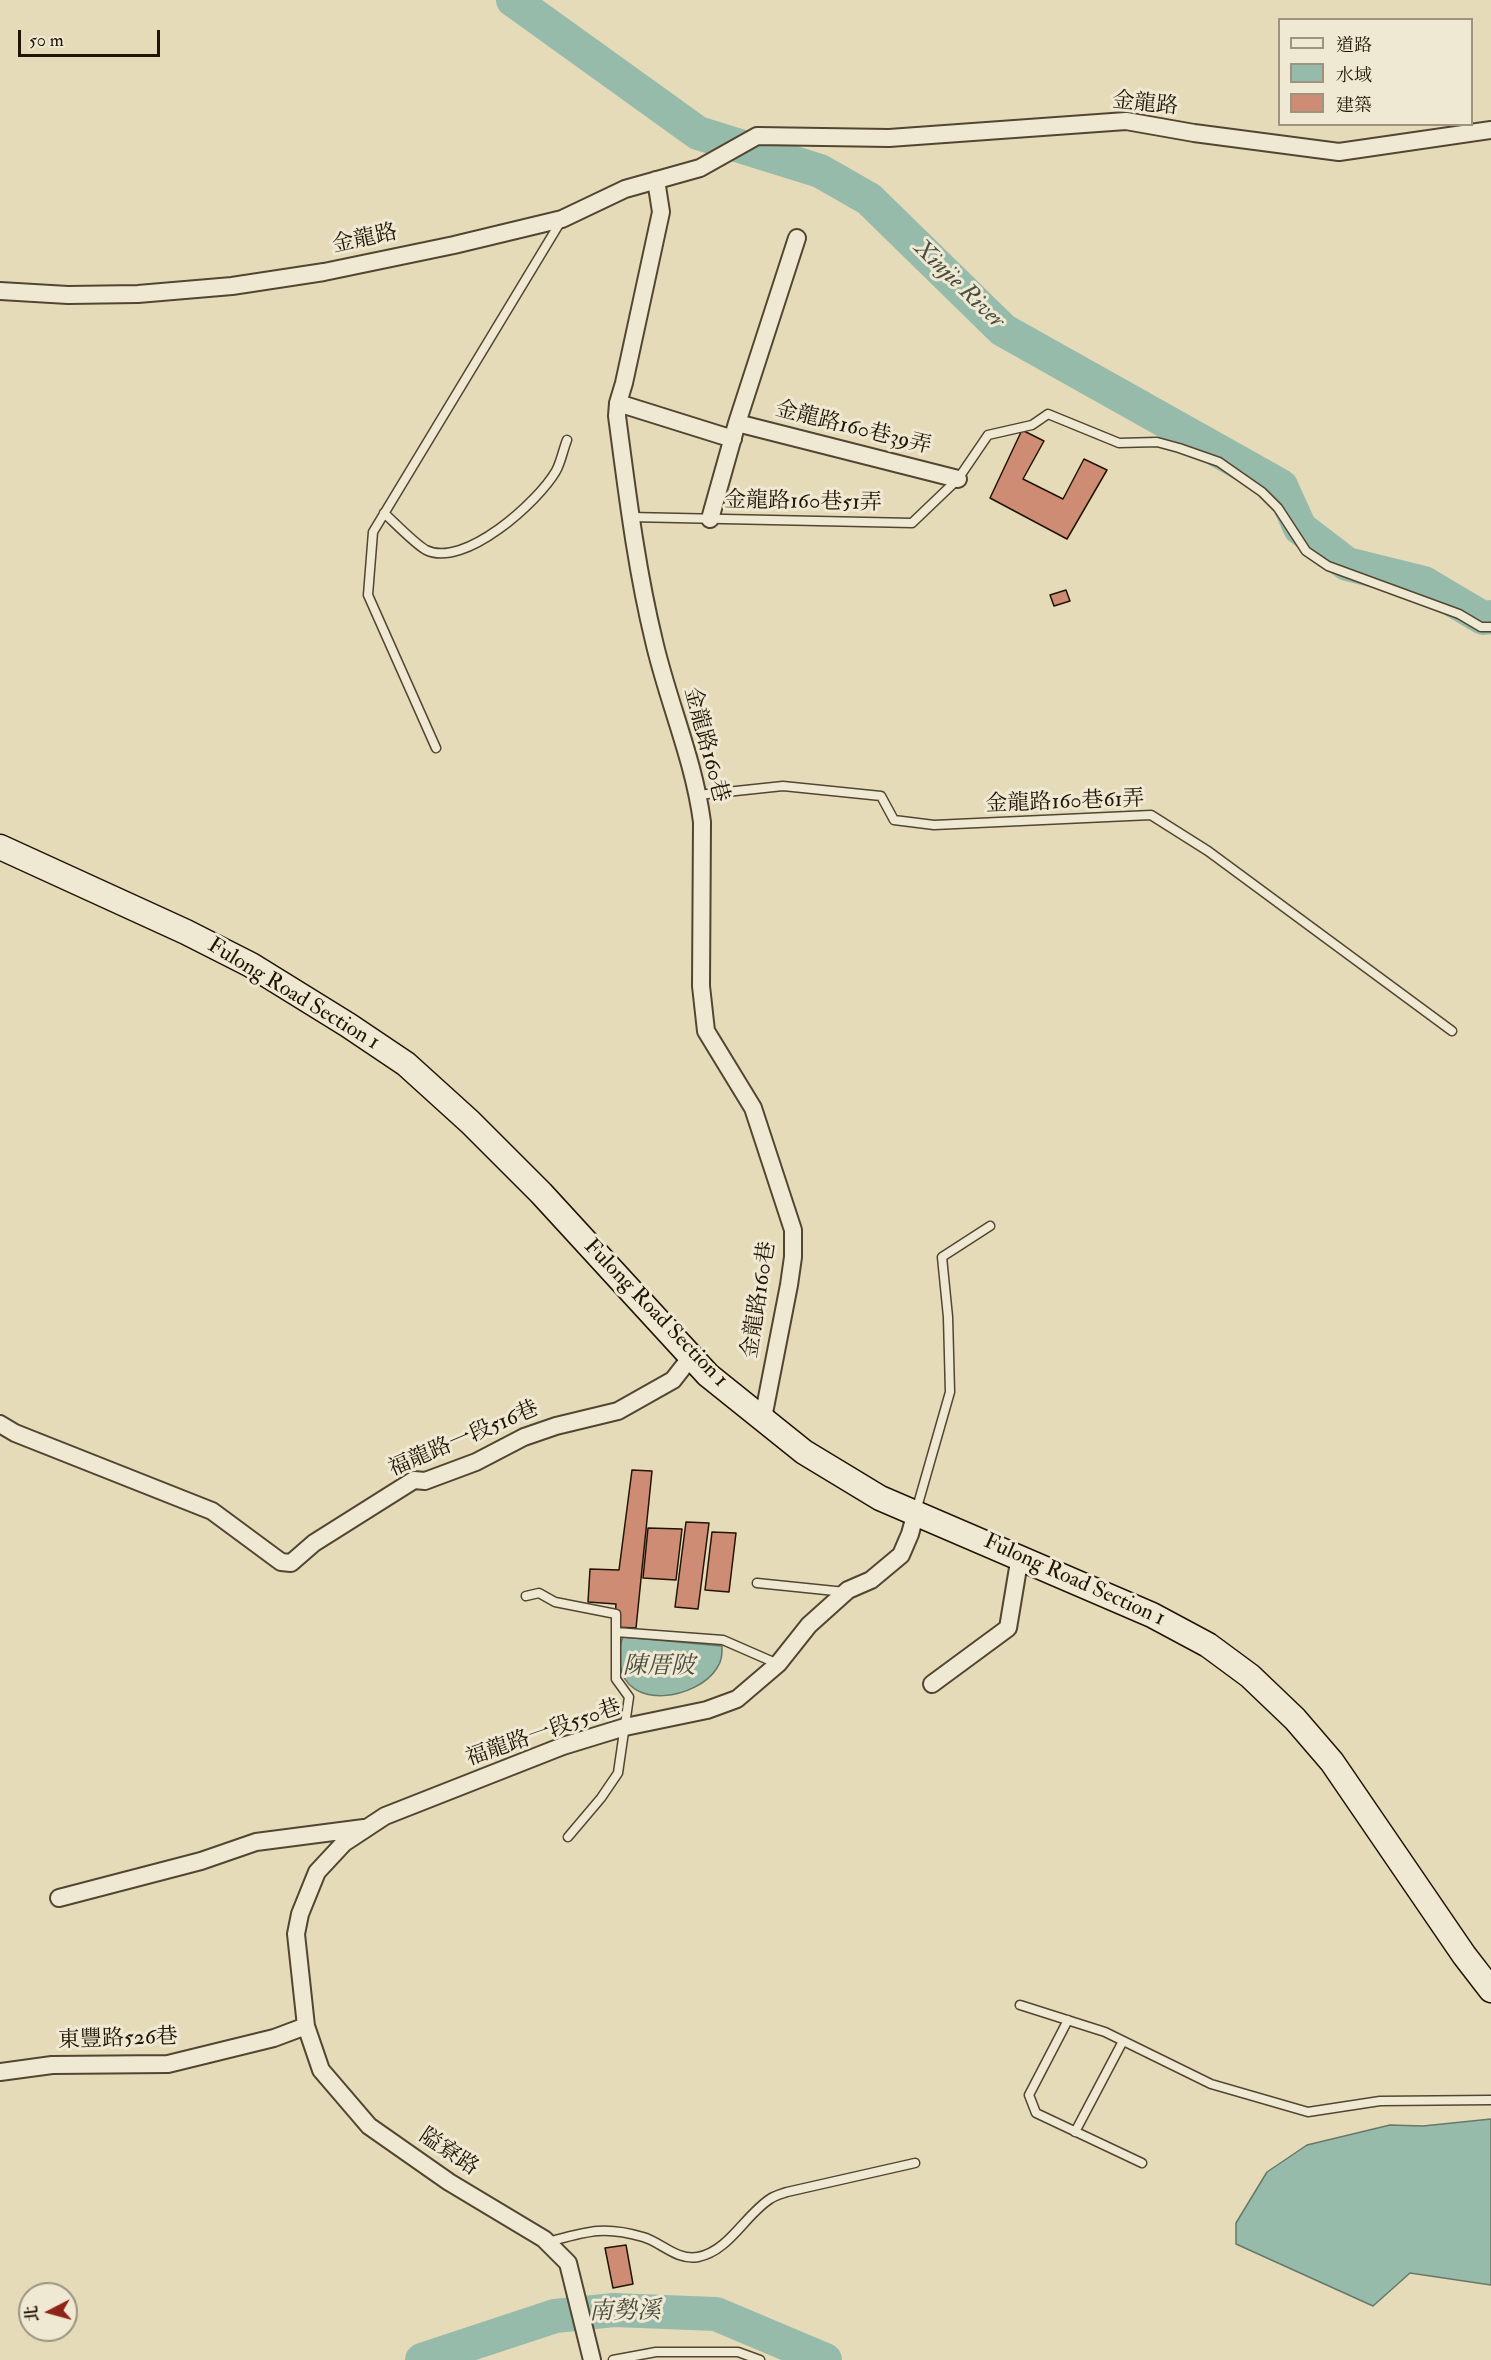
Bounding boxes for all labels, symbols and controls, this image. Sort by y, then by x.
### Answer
scale bar [21,18,164,56]
legend [1278,18,1473,126]
text: 50 m [29,29,64,52]
text: 道路 [1336,34,1372,57]
text: 水域 [1336,64,1372,87]
street label: 金龍路 [1111,88,1179,122]
text: 建築 [1336,94,1372,117]
street label: 金龍路 [330,220,400,260]
water label: Xinjie River [906,234,1010,336]
street label: 金龍路160巷39弄 [772,397,934,461]
street label: 金龍路160巷51弄 [724,488,882,518]
street label: 金龍路160巷 [677,685,733,805]
street label: 金龍路160巷61弄 [985,787,1145,819]
street label: Fulong Road Section 1 [202,933,384,1057]
street label: Fulong Road Section 1 [577,1234,733,1394]
street label: 金龍路160巷 [738,1240,782,1360]
street label: 福龍路一段516巷 [385,1396,543,1484]
street label: Fulong Road Section 1 [979,1529,1169,1633]
water label: 陳厝陂 [623,1654,695,1682]
street label: 福龍路一段550巷 [463,1695,625,1773]
street label: 東豐路526巷 [58,2025,178,2055]
street label: 隘寮路 [413,2124,483,2182]
north arrow [18,2282,78,2342]
water label: 南勢溪 [589,2298,661,2328]
text: 北 [21,2305,43,2323]

